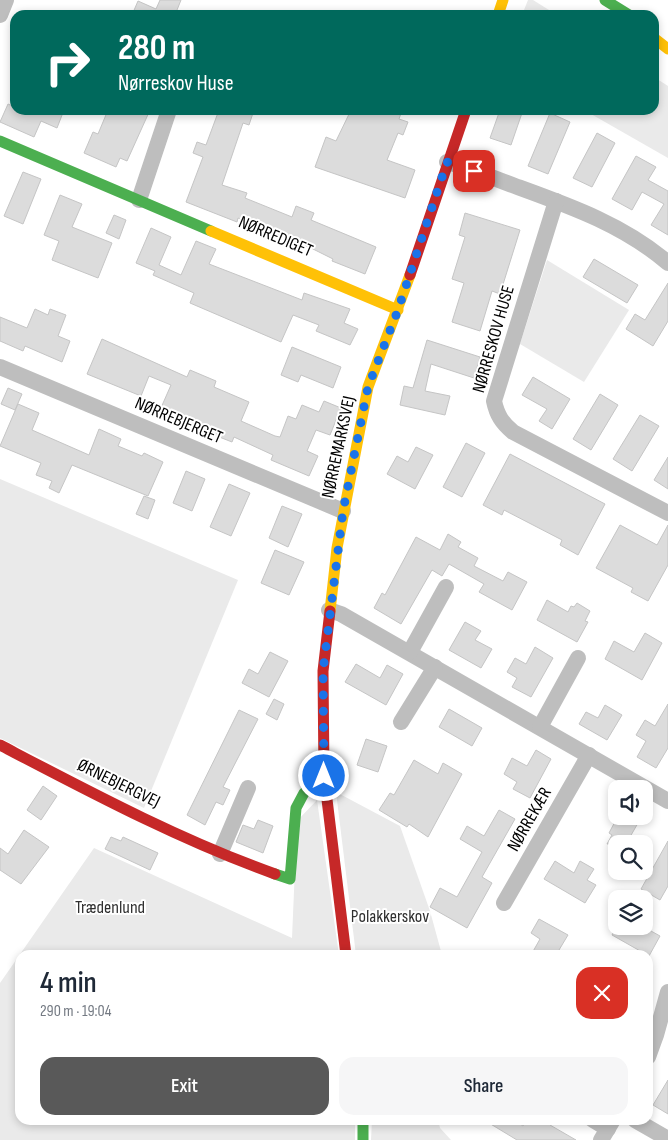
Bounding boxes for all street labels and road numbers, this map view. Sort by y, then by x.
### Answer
street label: NØRREDIGET [236,211,316,261]
street label: NØRRESKOV HUSE [468,283,519,395]
street label: NØRREBJERGET [132,393,226,448]
street label: NØRREMARKSVEJ [317,394,360,500]
street label: ØRNEBJERGVEJ [74,754,163,812]
street label: NØRREKÆR [503,784,556,855]

